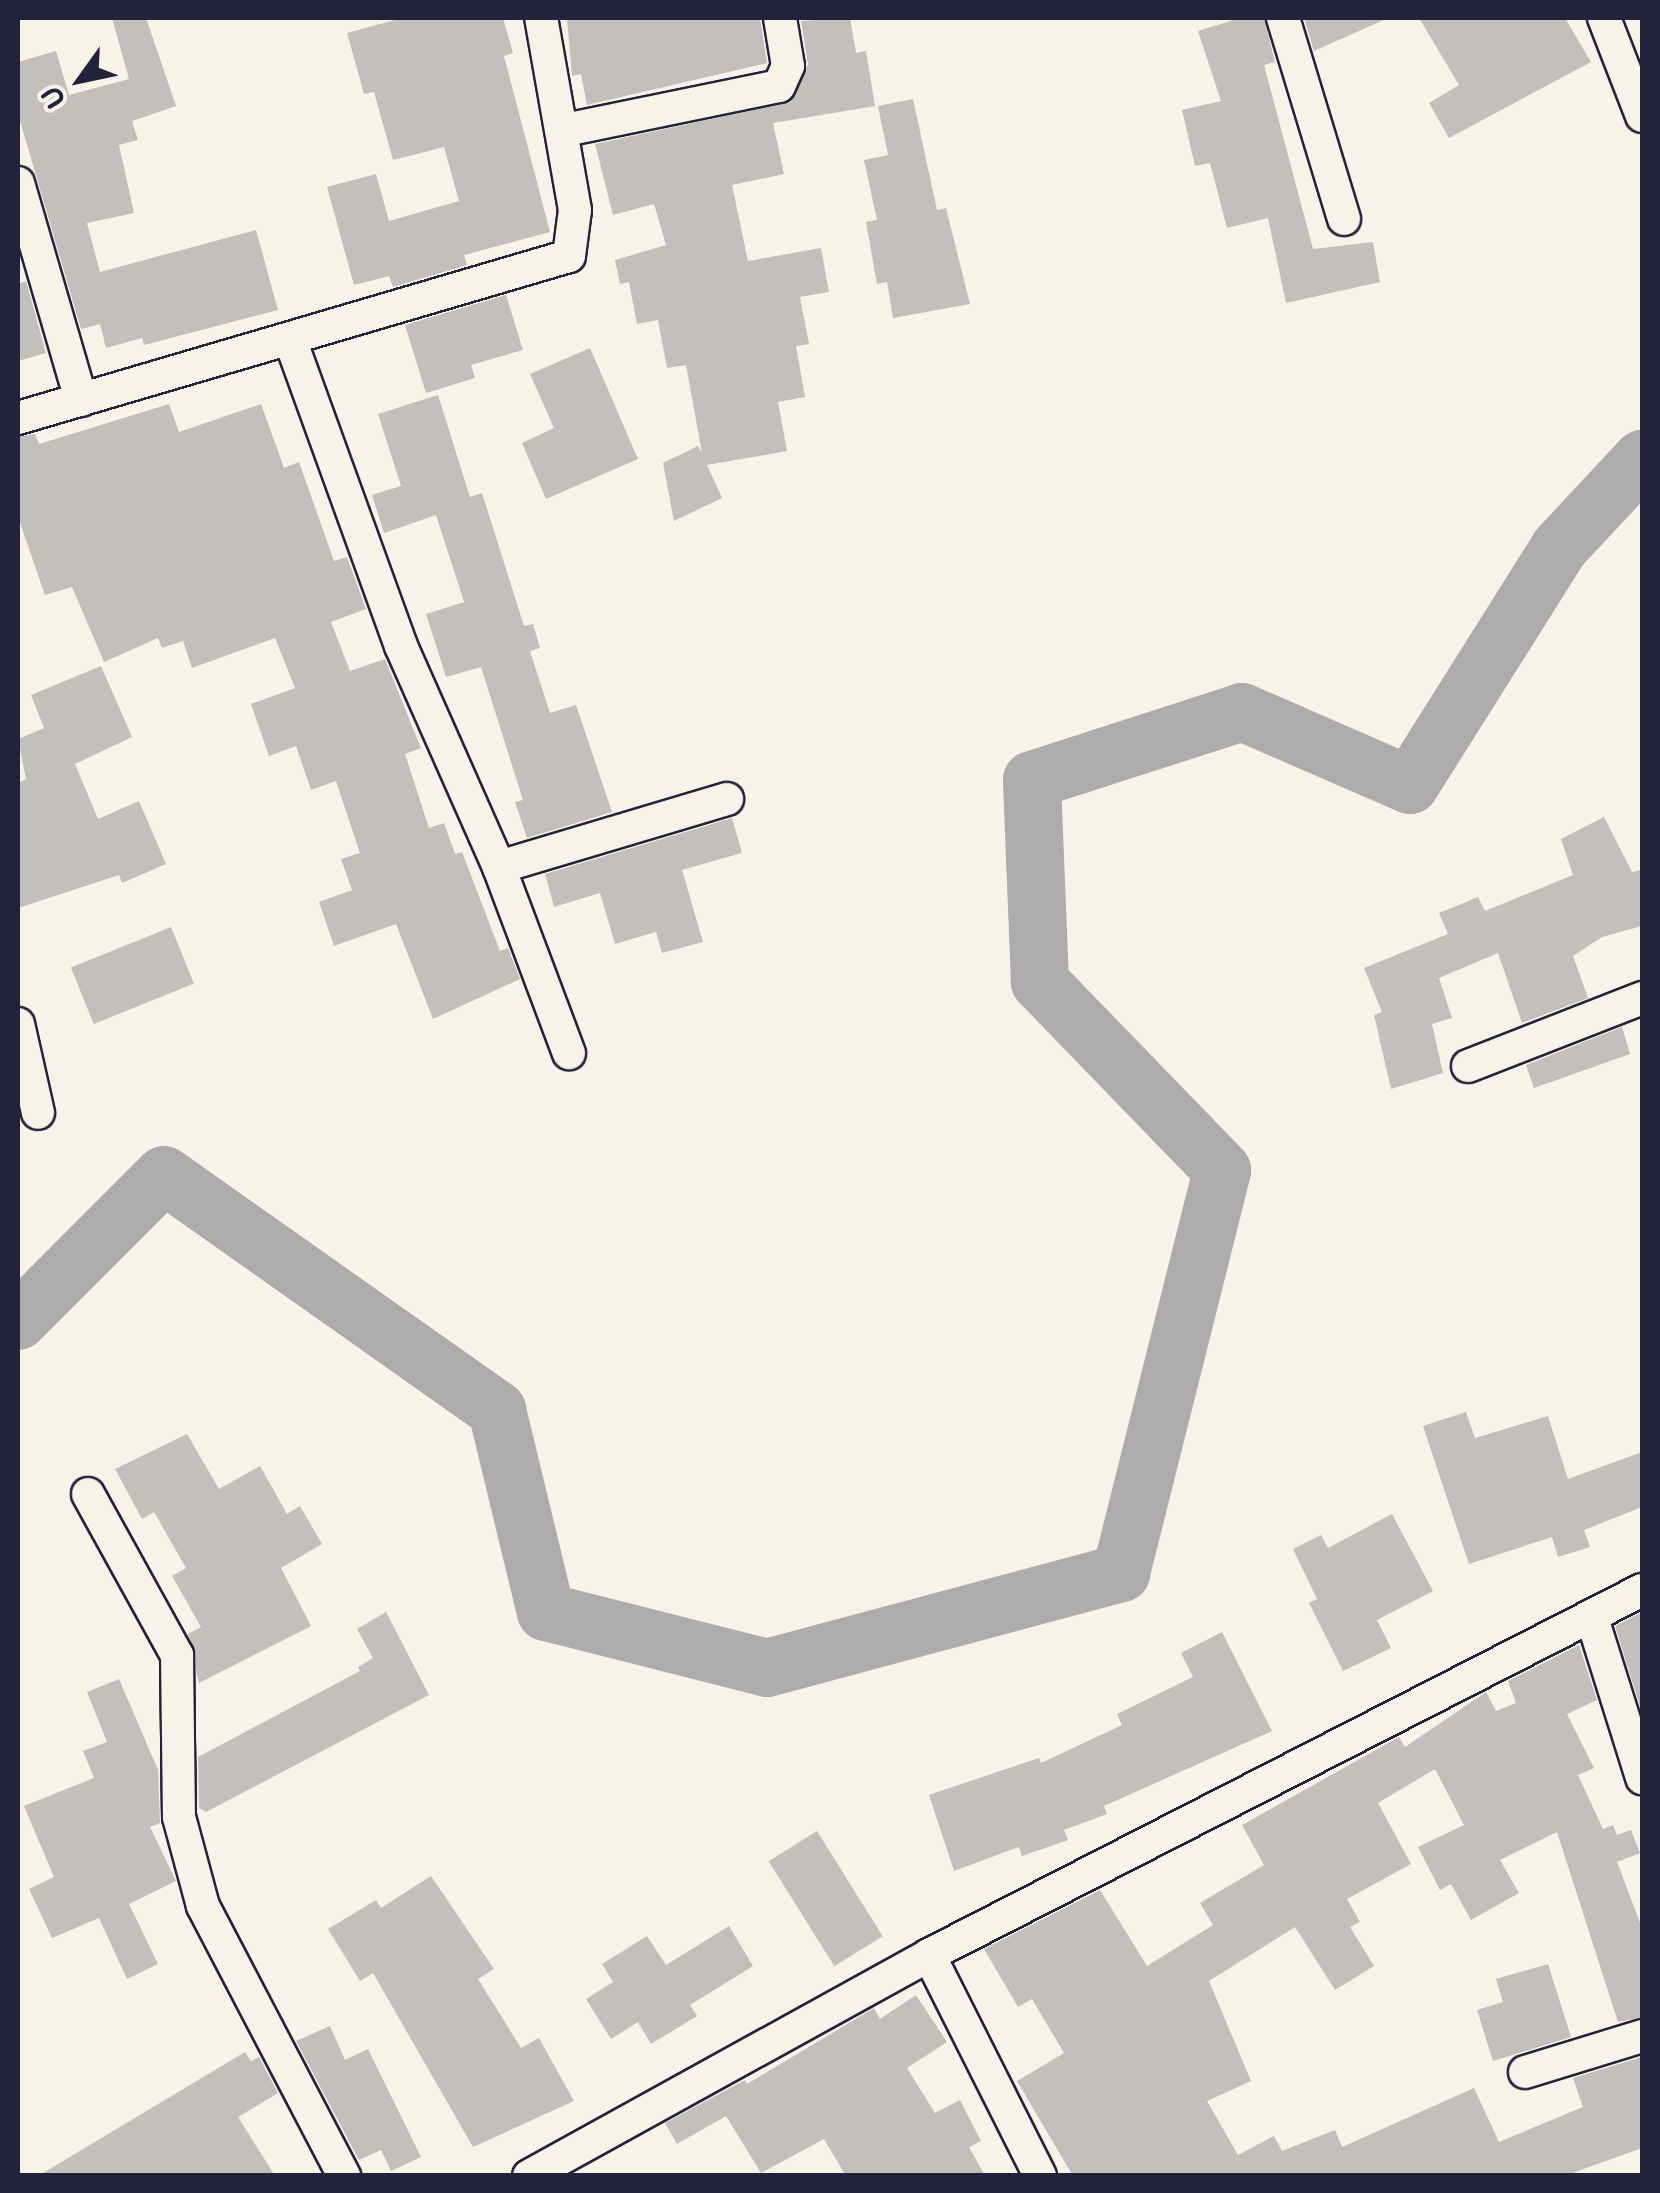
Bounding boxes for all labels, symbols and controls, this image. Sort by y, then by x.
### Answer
north arrow [30,30,130,130]
text: U [35,79,74,114]

